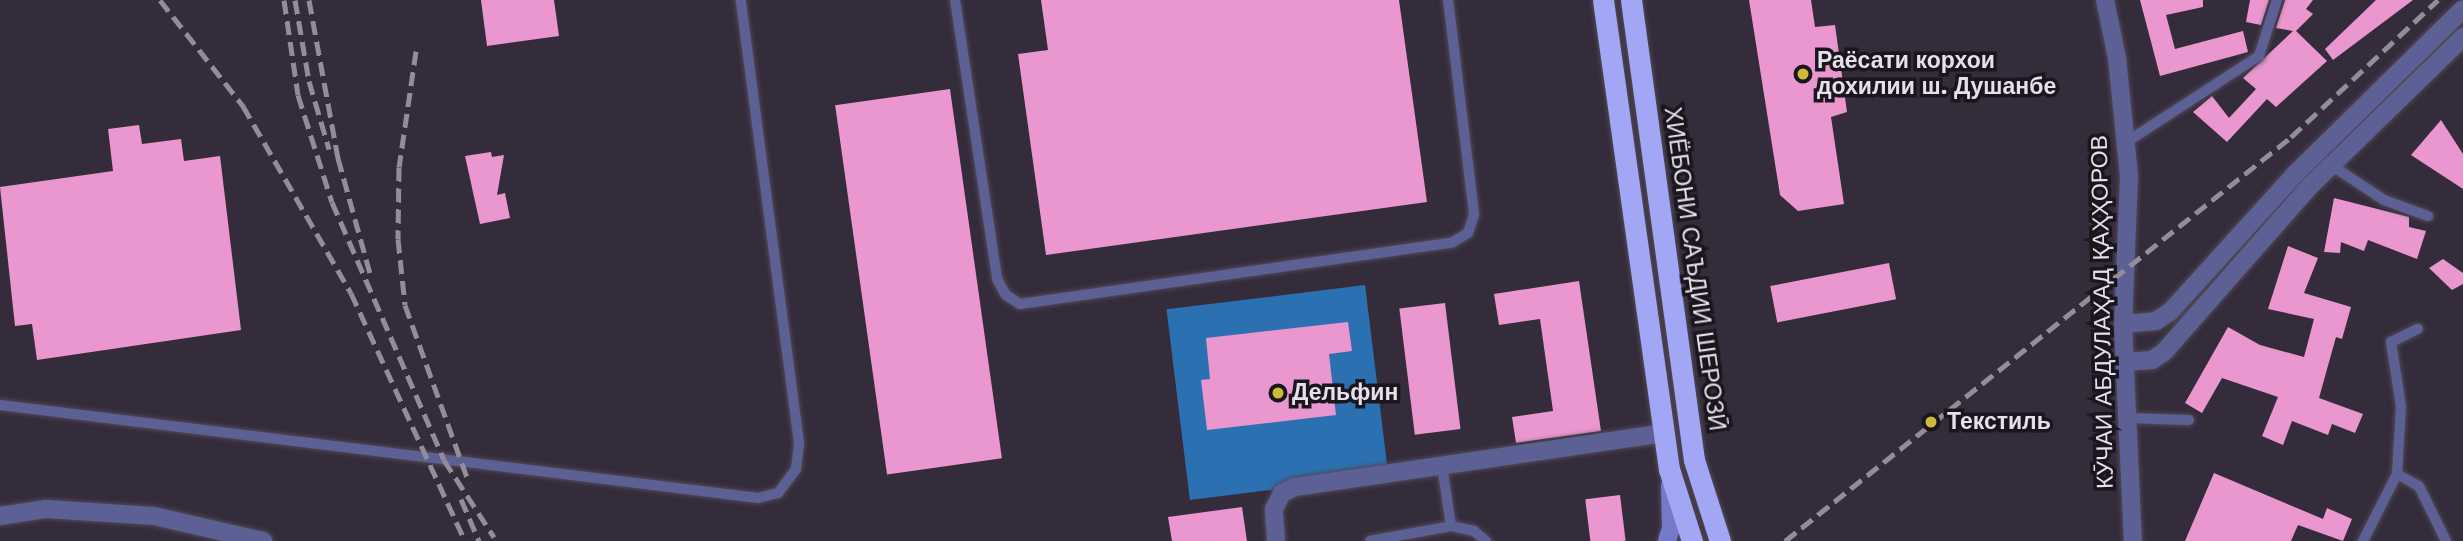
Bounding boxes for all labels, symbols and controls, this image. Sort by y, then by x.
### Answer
place label: Раёсати корхои дохилии ш. Душанбе [1817,47,2056,101]
marker: Раёсати корхои дохилии ш. Душанбе [1795,66,1811,82]
street label: ХИЁБОНИ САЪДИИ ШЕРОЗӢ [1658,105,1730,433]
street label: КӮЧАИ АБДУЛАҲАД ҚАҲҲОРОВ [2086,135,2120,489]
place label: Дельфин [1292,379,1398,407]
marker: Дельфин [1270,385,1286,401]
place label: Текстиль [1947,408,2051,436]
marker: Текстиль [1921,412,1941,432]

